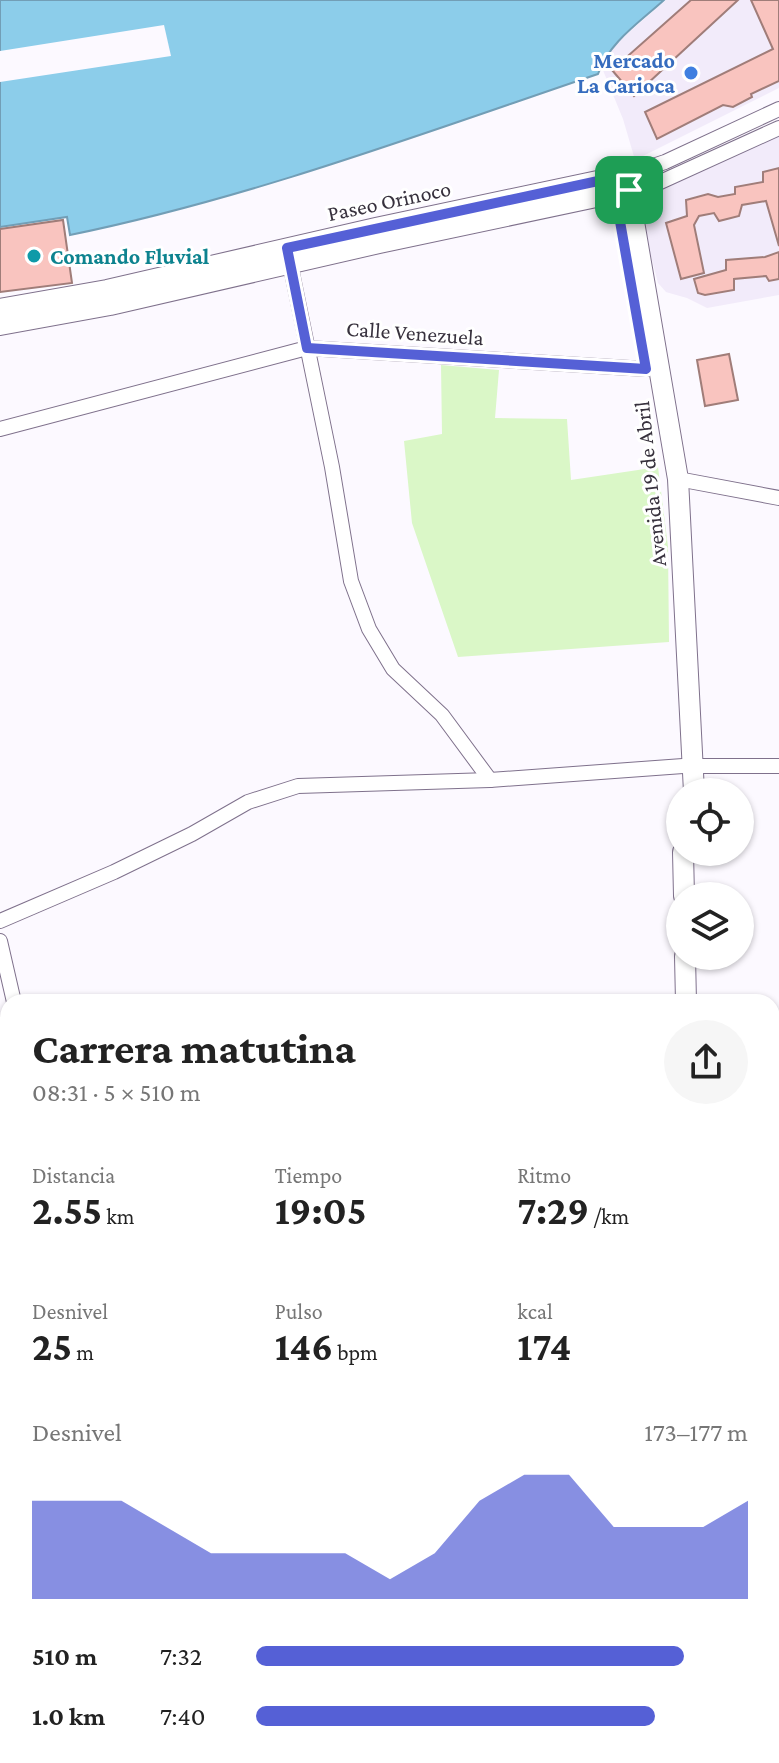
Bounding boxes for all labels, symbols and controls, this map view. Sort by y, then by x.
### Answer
place label: Mercado La Carioca [577,48,675,98]
marker: Mercado La Carioca [682,64,700,82]
pin [595,156,663,224]
icon: arrive [607,168,651,212]
street label: Paseo Orinoco [325,176,453,226]
place label: Comando Fluvial [50,244,210,269]
marker: Comando Fluvial [25,247,43,265]
street label: Calle Venezuela [345,316,485,350]
street label: Avenida 19 de Abril [629,400,671,568]
map controls [666,778,754,970]
button: locate [666,778,754,866]
button: layers [666,882,754,970]
button: share [664,1020,748,1104]
text: Carrera matutina [32,1024,356,1072]
text: 08:31 · 5 × 510 m [32,1078,201,1107]
text: Distancia [32,1163,115,1188]
text: Tiempo [275,1163,342,1188]
text: Ritmo [517,1163,571,1188]
text: 2.55 [32,1188,102,1233]
text: 19:05 [275,1188,367,1233]
text: 7:29 [517,1188,589,1233]
text: km [102,1204,134,1229]
text: /km [589,1204,629,1229]
text: Desnivel [32,1299,108,1324]
text: Pulso [275,1299,323,1324]
text: kcal [517,1299,553,1324]
text: 25 [32,1324,72,1369]
text: 146 [275,1324,333,1369]
text: 174 [517,1324,571,1369]
text: m [72,1340,94,1365]
text: bpm [333,1340,378,1365]
text: Desnivel [32,1418,122,1447]
text: 173–177 m [644,1418,748,1447]
text: 510 m [32,1642,97,1671]
text: 7:32 [160,1642,202,1671]
text: 1.0 km [32,1702,105,1731]
text: 7:40 [160,1702,206,1731]

